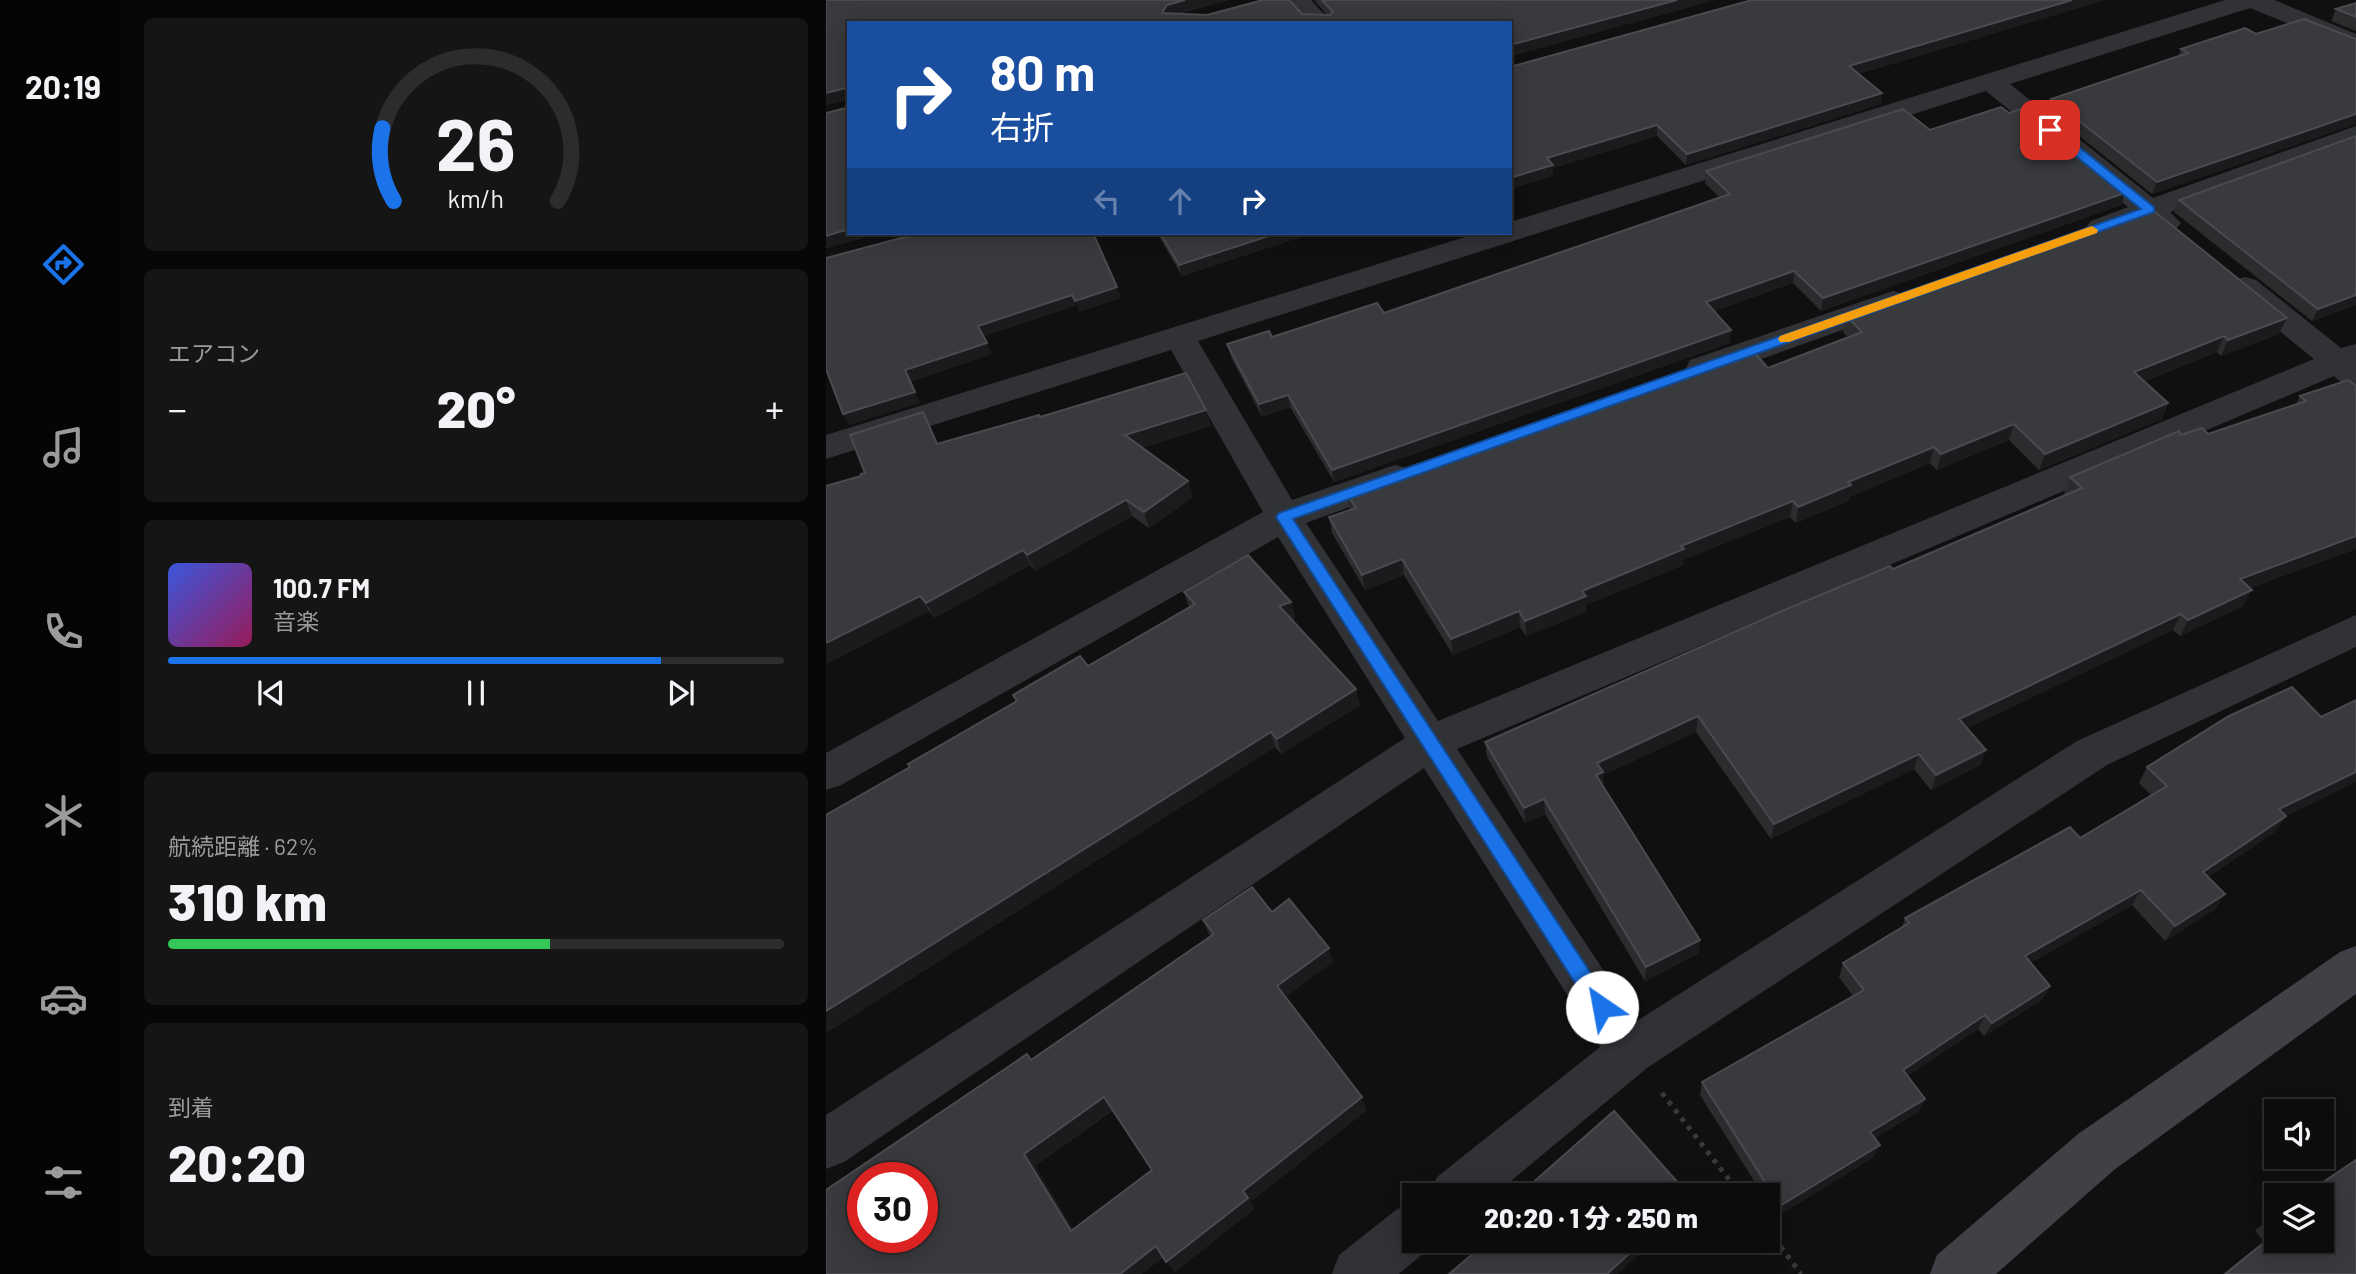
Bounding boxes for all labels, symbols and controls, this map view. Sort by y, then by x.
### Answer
text: 80 m [990,42,1095,101]
icon: right [875,49,966,140]
text: 20:19 [25,67,101,105]
text: 26 [436,98,516,186]
pin [2020,100,2080,160]
text: 右折 [990,107,1054,145]
icon: arrive [2031,111,2069,149]
text: km/h [448,182,504,212]
icon: left [1088,182,1126,220]
icon: ahead [1161,182,1199,220]
icon: right [1234,182,1272,220]
icon: directions [39,240,88,289]
text: エアコン [168,339,260,367]
text: 20° [437,376,515,438]
text: − [168,385,187,431]
text: + [765,385,784,431]
icon: music [39,423,88,472]
text: 100.7 FM [273,572,370,603]
icon: phone [39,607,88,656]
text: 音楽 [273,607,319,635]
icon: previous [252,674,290,712]
icon: pause [457,674,495,712]
icon: next [662,674,700,712]
icon: climate [39,791,88,840]
text: 航続距離 · 62% [168,832,318,860]
text: 310 km [168,869,327,931]
position arrow [1565,970,1639,1044]
icon: car [39,974,88,1023]
text: 到着 [168,1093,214,1121]
map controls [2264,1099,2334,1253]
button: sound [2264,1099,2334,1169]
text: 20:20 [168,1130,306,1192]
icon: filters [39,1158,88,1207]
speed limit sign: 30 [847,1162,938,1253]
button: layers [2264,1183,2334,1253]
text: 20:20 · 1 分 · 250 m [1484,1202,1698,1233]

